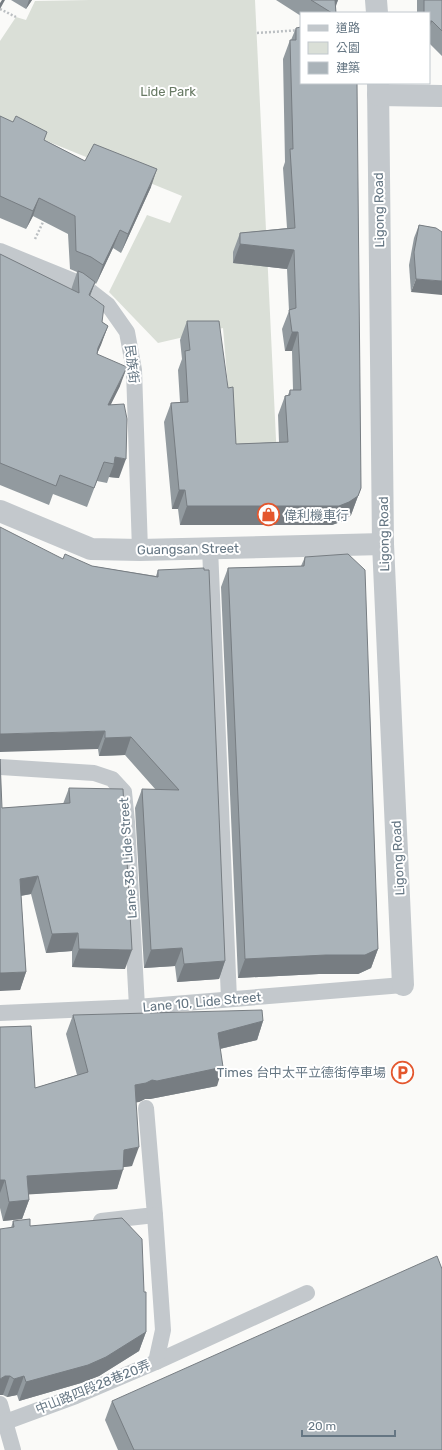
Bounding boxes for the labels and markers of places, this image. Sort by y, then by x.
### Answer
shop icon: 偉利機車行 [255,502,281,528]
place label: 偉利機車行 [284,508,349,523]
parking icon: Times 台中太平立德街停車場 [389,1059,415,1085]
place label: Times 台中太平立德街停車場 [217,1065,386,1080]

